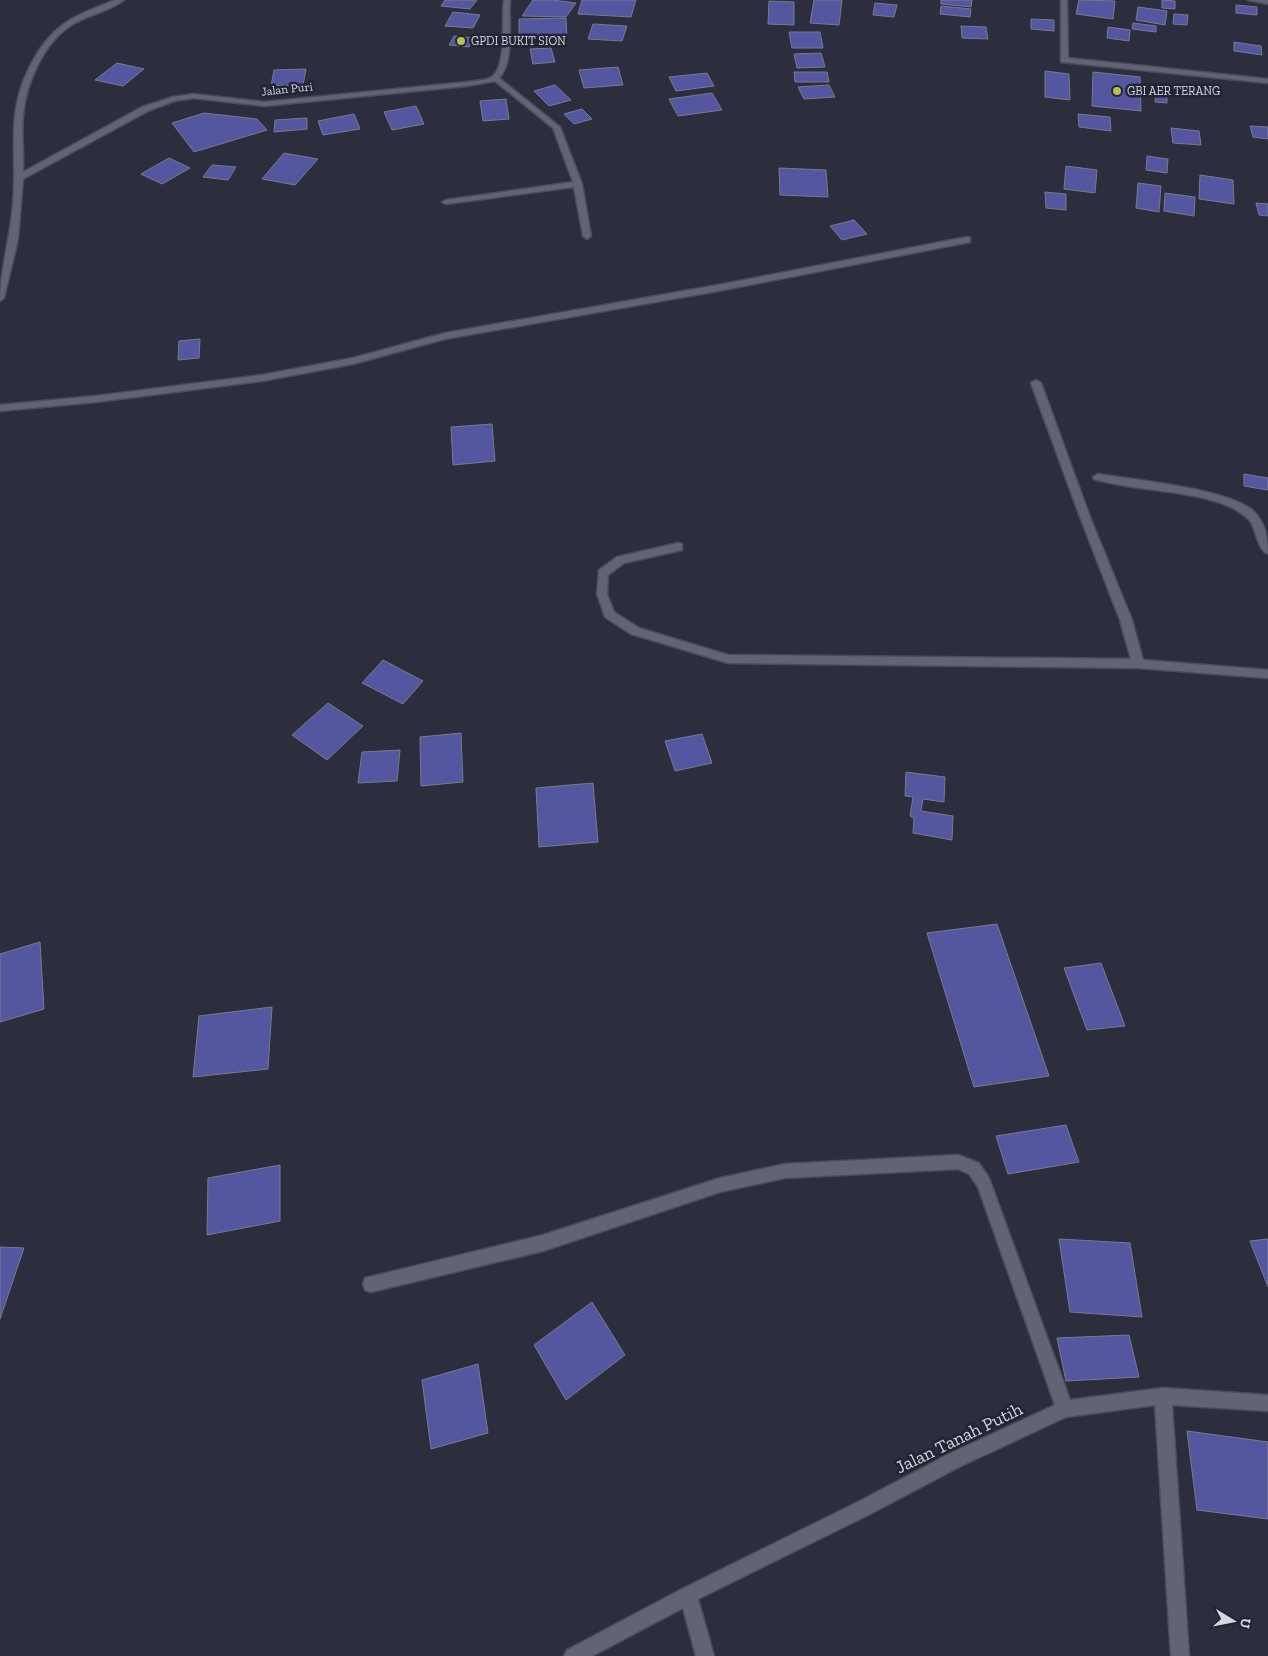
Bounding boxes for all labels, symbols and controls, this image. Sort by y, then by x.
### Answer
place label: GPDI BUKIT SION [471,34,566,48]
marker: GPDI BUKIT SION [455,35,467,47]
street label: Jalan Puri [261,79,314,99]
place label: GBI AER TERANG [1127,84,1220,98]
marker: GBI AER TERANG [1111,85,1123,97]
street label: Jalan Tanah Putih [892,1398,1026,1478]
north arrow [1208,1596,1258,1646]
text: U [1236,1617,1255,1630]

